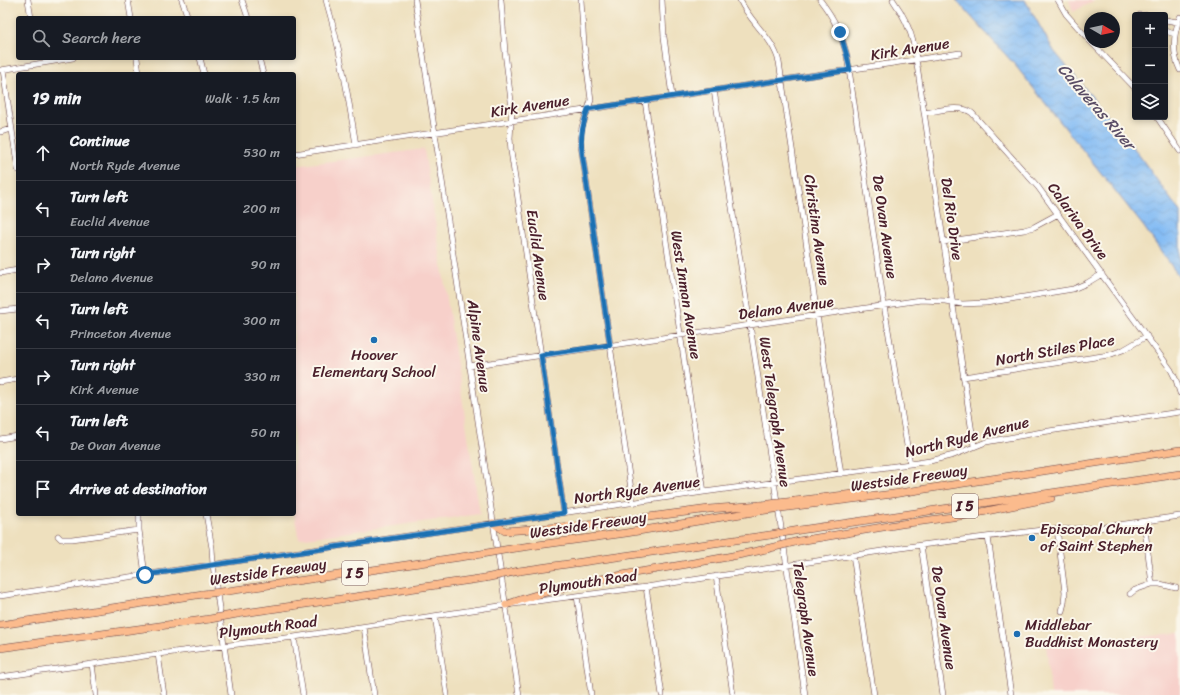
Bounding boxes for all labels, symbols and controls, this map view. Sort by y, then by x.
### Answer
north arrow [1084,12,1120,48]
map controls [1132,12,1168,120]
button: + [1132,12,1168,48]
search box [16,16,296,60]
route end [831,23,849,41]
text: Search here [62,25,141,51]
icon: search [30,27,52,49]
street label: Kirk Avenue [869,30,952,68]
button: − [1132,48,1168,84]
water label: Calaveras River [1050,56,1144,158]
text: 19 min [32,83,81,113]
button: layers [1132,84,1168,120]
text: Walk · 1.5 km [205,87,280,110]
street label: Kirk Avenue [489,87,572,125]
text: Continue [70,128,130,154]
text: 530 m [243,141,280,164]
icon: ahead [32,142,54,164]
text: North Ryde Avenue [70,154,180,177]
street label: Christina Avenue [796,173,838,287]
street label: De Ovan Avenue [865,173,905,281]
street label: Del Rio Drive [933,176,971,262]
street label: Calariva Drive [1041,177,1115,265]
text: Turn left [70,184,128,210]
text: 200 m [243,197,280,220]
icon: left [32,198,54,220]
street label: Euclid Avenue [519,208,557,303]
text: Euclid Avenue [70,210,150,233]
street label: West Inman Avenue [663,229,709,362]
text: Turn right [70,240,135,266]
text: 90 m [250,253,280,276]
icon: right [32,254,54,276]
text: Delano Avenue [70,266,153,289]
street label: Delano Avenue [737,288,835,328]
text: Turn left [70,296,128,322]
street label: Alpine Avenue [459,297,498,395]
text: 300 m [243,309,280,332]
icon: left [32,310,54,332]
text: Princeton Avenue [70,322,171,345]
street label: North Stiles Place [993,327,1117,373]
marker: Hoover Elementary School [369,335,379,345]
street label: West Telegraph Avenue [752,335,798,489]
place label: Hoover Elementary School [312,342,437,385]
text: Turn right [70,352,135,378]
text: 330 m [244,365,280,388]
icon: right [32,366,54,388]
text: Kirk Avenue [70,378,139,401]
text: Turn left [70,408,128,434]
street label: North Ryde Avenue [902,409,1032,465]
text: 50 m [250,421,280,444]
icon: left [32,422,54,444]
text: De Ovan Avenue [70,434,161,457]
street label: Westside Freeway [849,457,969,499]
street label: North Ryde Avenue [572,468,702,512]
text: Arrive at destination [70,476,207,502]
icon: arrive [32,478,54,500]
road number: I 5 [952,494,978,518]
street label: Westside Freeway [528,504,648,546]
place label: Episcopal Church of Saint Stephen [1040,516,1153,559]
marker: Episcopal Church of Saint Stephen [1027,533,1037,543]
street label: Westside Freeway [208,551,328,593]
street label: Telegraph Avenue [785,560,827,678]
road number: I 5 [342,561,368,585]
street label: Plymouth Road [537,562,640,602]
street label: De Ovan Avenue [924,564,964,672]
route start [136,566,154,584]
street label: Plymouth Road [217,608,320,646]
place label: Middlebar Buddhist Monastery [1025,612,1158,655]
marker: Middlebar Buddhist Monastery [1012,629,1022,639]

